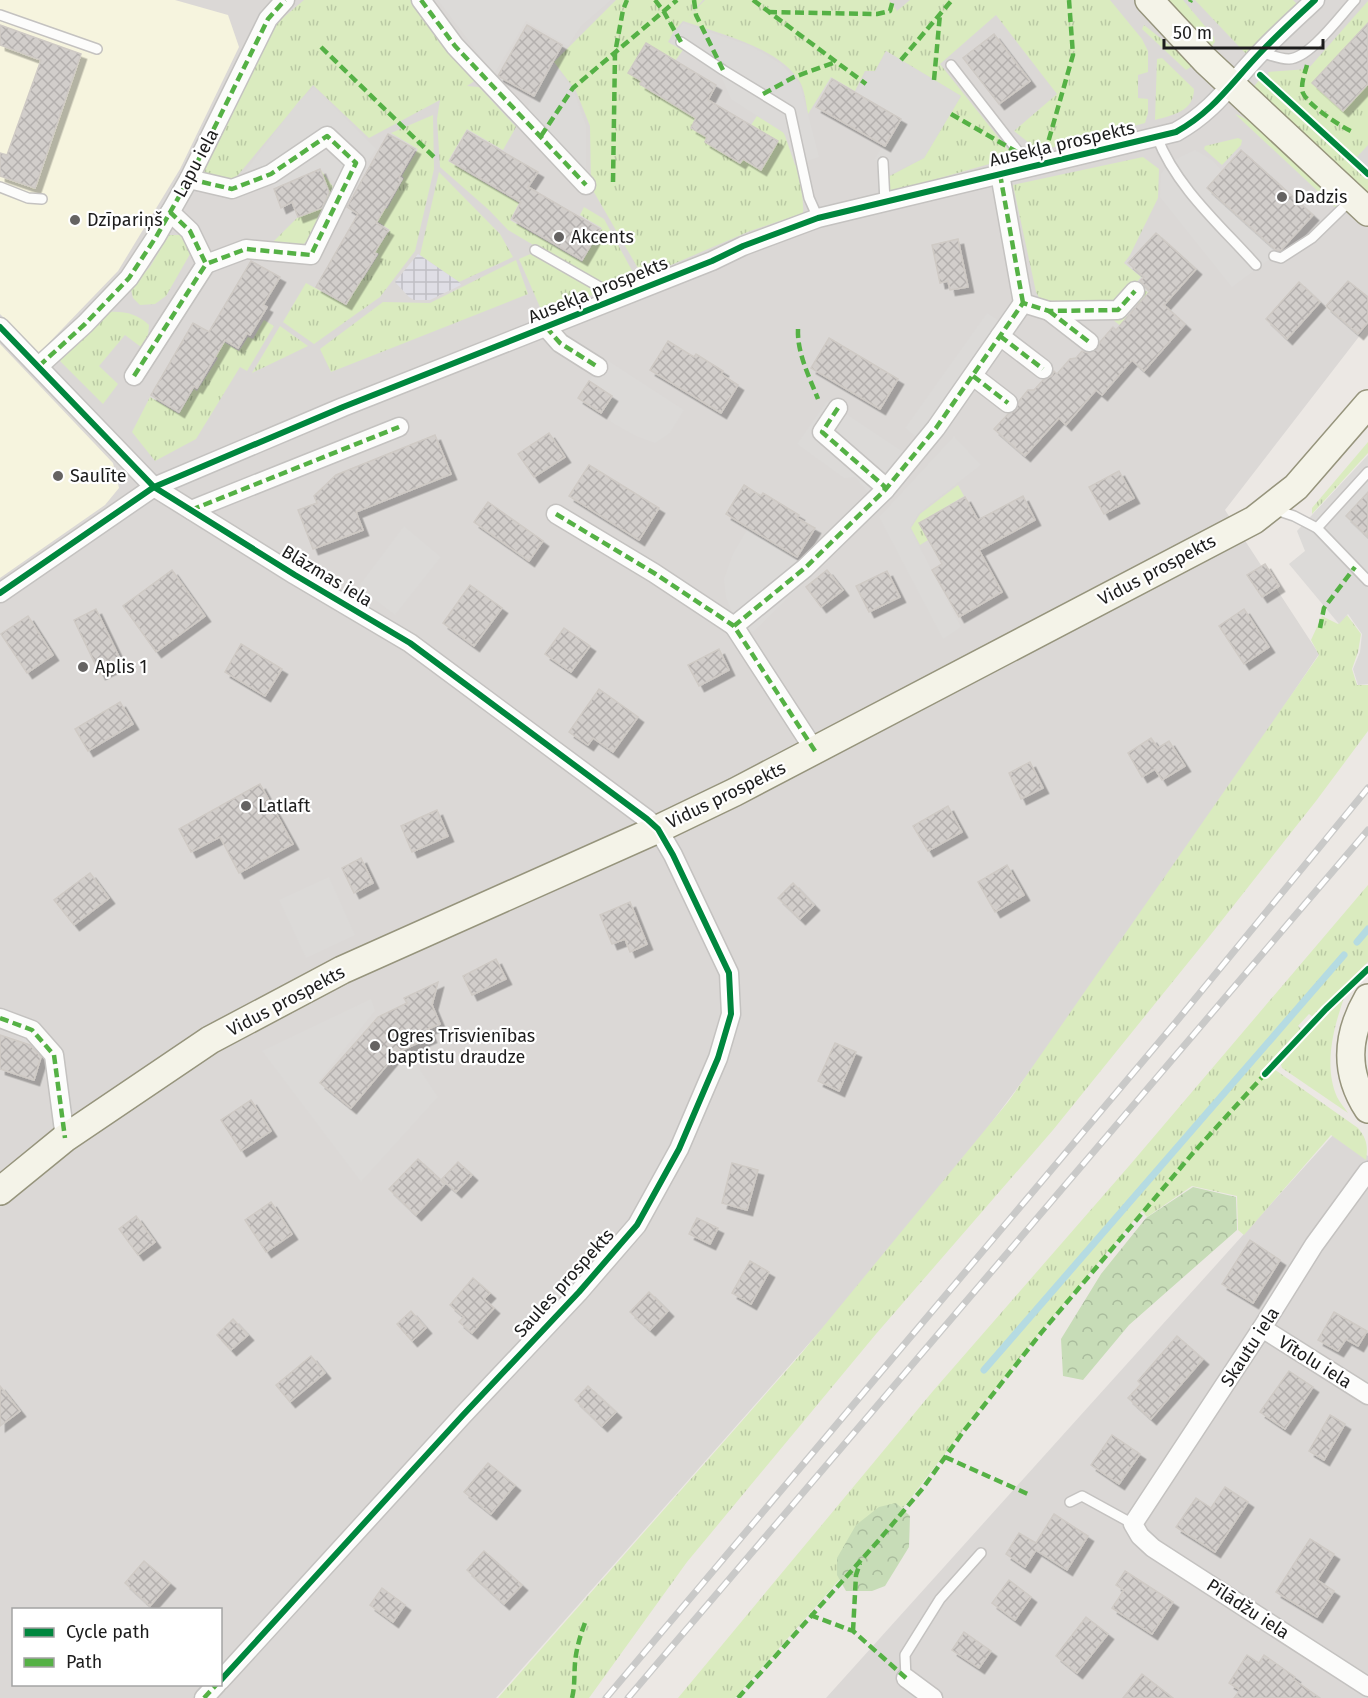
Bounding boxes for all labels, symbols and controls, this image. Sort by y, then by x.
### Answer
scale bar [1164,12,1323,50]
text: 50 m [1173,22,1212,44]
street label: Ausekļa prospekts [987,117,1137,172]
street label: Lapu iela [169,125,223,201]
place label: Dadzis [1294,186,1347,208]
marker: Dadzis [1275,190,1289,204]
place label: Dzīpariņš [87,209,163,232]
marker: Dzīpariņš [68,213,82,227]
place label: Akcents [571,226,634,248]
marker: Akcents [552,230,566,244]
street label: Ausekļa prospekts [525,252,671,329]
place label: Saulīte [70,465,126,487]
marker: Saulīte [51,469,65,483]
street label: Vidus prospekts [1094,530,1220,610]
street label: Blāzmas iela [278,540,376,612]
place label: Aplis 1 [95,656,147,678]
marker: Aplis 1 [76,660,90,674]
street label: Vidus prospekts [663,757,789,833]
place label: Latlaft [258,795,311,817]
marker: Latlaft [239,799,253,813]
street label: Vidus prospekts [223,961,349,1041]
place label: Ogres Trīsvienības baptistu draudze [387,1025,535,1068]
marker: Ogres Trīsvienības baptistu draudze [368,1039,382,1053]
street label: Saules prospekts [509,1224,619,1342]
street label: Skautu iela [1216,1303,1284,1391]
street label: Vītolu iela [1274,1331,1356,1393]
street label: Pīlādžu iela [1202,1574,1294,1644]
legend [12,1608,222,1686]
text: Cycle path [66,1621,150,1643]
text: Path [66,1651,102,1673]

